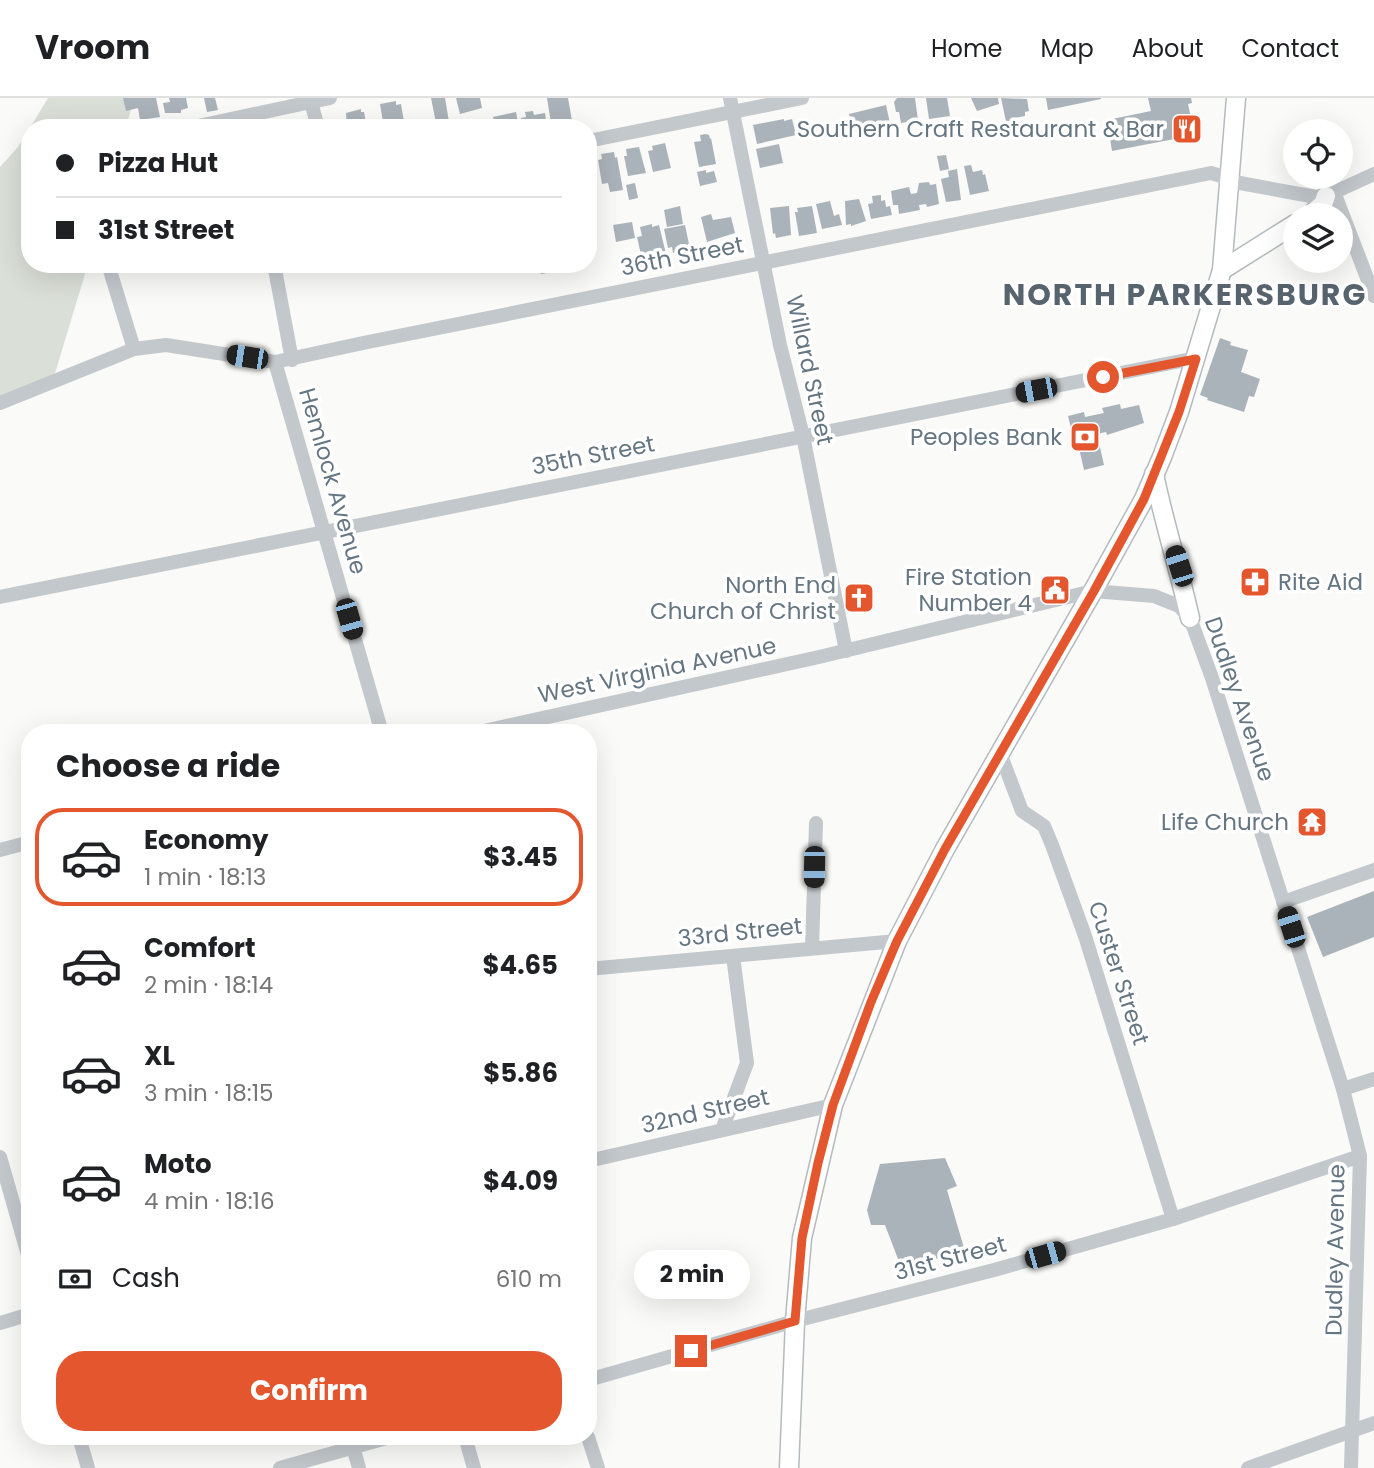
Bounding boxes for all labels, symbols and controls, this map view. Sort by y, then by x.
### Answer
text: Vroom [35,24,150,71]
text: Home [931,32,1003,65]
text: Map [1041,32,1094,65]
text: About [1132,32,1203,65]
text: Contact [1241,32,1339,65]
restaurant icon: Southern Craft Restaurant & Bar [1170,112,1204,146]
place label: Southern Craft Restaurant & Bar [797,113,1164,145]
map controls [1283,119,1353,273]
button: locate [1283,119,1353,189]
text: Pizza Hut [98,145,218,181]
button: layers [1283,203,1353,273]
text: 31st Street [98,212,234,248]
street label: 36th Street [618,228,746,284]
district label: NORTH PARKERSBURG [1003,273,1367,316]
street label: Willard Street [778,292,842,448]
car [225,343,270,371]
route start [1087,361,1119,393]
car [1014,376,1059,404]
street label: Hemlock Avenue [291,384,375,578]
bank icon: Peoples Bank [1068,420,1102,454]
place label: Peoples Bank [910,421,1062,453]
street label: 35th Street [529,427,657,483]
car [1163,543,1196,589]
place label: Fire Station Number 4 [905,561,1032,619]
pharmacy icon: Rite Aid [1238,565,1272,599]
place label: Rite Aid [1278,566,1363,598]
place label: North End Church of Christ [650,569,836,627]
public building icon: Fire Station Number 4 [1038,573,1072,607]
church icon: North End Church of Christ [842,581,876,615]
car [334,596,365,642]
street label: Dudley Avenue [1197,613,1283,785]
street label: West Virginia Avenue [535,629,779,711]
text: Choose a ride [56,743,280,788]
temple icon: Life Church [1295,805,1329,839]
place label: Life Church [1161,806,1289,838]
text: Economy [144,822,268,858]
icon: car [60,826,123,889]
text: $3.45 [483,839,558,875]
car [804,846,825,888]
text: 1 min · 18:13 [144,861,266,893]
street label: Custer Street [1081,897,1157,1049]
car [1275,904,1308,950]
street label: 33rd Street [676,910,804,954]
text: Comfort [144,930,256,966]
icon: car [60,934,123,997]
text: $4.65 [482,947,558,983]
text: 2 min · 18:14 [144,969,273,1001]
text: XL [144,1038,175,1074]
icon: car [60,1042,123,1105]
text: $5.86 [483,1055,558,1091]
text: 3 min · 18:15 [144,1077,274,1109]
street label: 32nd Street [638,1081,772,1141]
text: Moto [144,1146,212,1182]
icon: car [60,1150,123,1213]
text: $4.09 [483,1163,558,1199]
street label: Dudley Avenue [1318,1164,1352,1336]
text: 4 min · 18:16 [144,1185,275,1217]
street label: 31st Street [890,1228,1010,1288]
car [1022,1239,1069,1271]
callout: 2 min [633,1250,749,1298]
text: 2 min [660,1258,724,1290]
icon: cash [56,1260,94,1298]
text: Cash [112,1260,180,1296]
text: 610 m [496,1263,562,1295]
route end [675,1335,707,1367]
button: Confirm [56,1351,562,1431]

